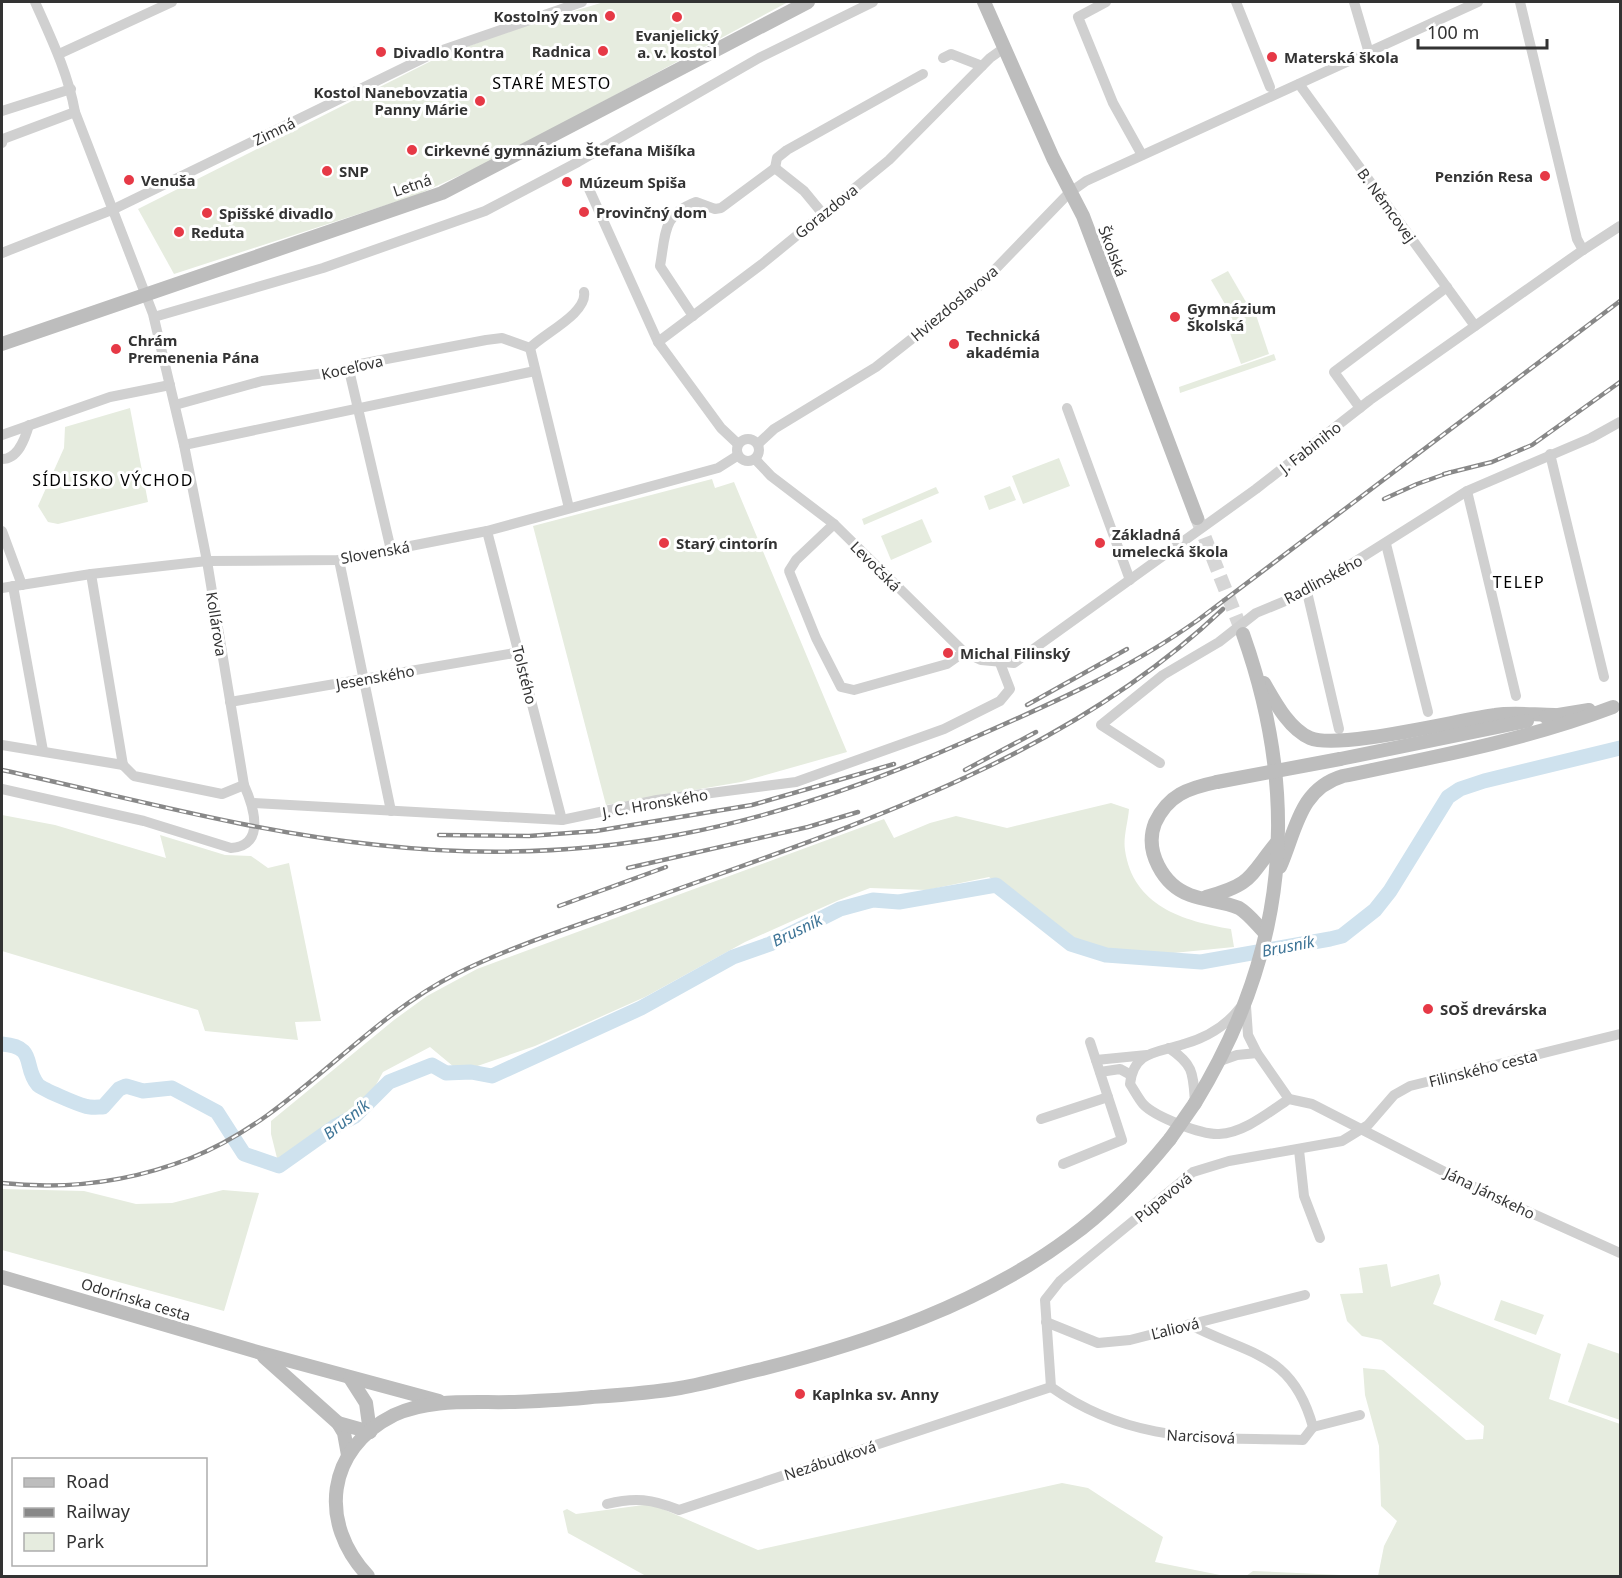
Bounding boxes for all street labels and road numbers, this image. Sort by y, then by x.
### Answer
street label: Zimná [250,112,298,150]
street label: B. Němcovej [1353,164,1421,246]
street label: Letná [390,169,434,201]
street label: Gorazdova [790,180,862,242]
street label: Školská [1094,223,1132,279]
street label: Hviezdoslavova [906,261,1002,345]
street label: Koceľova [319,350,385,384]
street label: J. Fabiniho [1274,417,1345,479]
street label: Slovenská [339,536,411,568]
street label: Levočská [846,536,906,596]
street label: Radlinského [1280,550,1366,608]
street label: Kollárova [202,590,232,658]
street label: Tolstého [508,644,542,706]
street label: Jesenského [332,660,416,694]
street label: J. C. Hronského [599,784,709,822]
street label: Filinského cesta [1427,1045,1539,1091]
street label: Jána Jánskeho [1440,1162,1538,1223]
street label: Púpavová [1130,1168,1196,1226]
street label: Odorínska cesta [79,1273,193,1325]
street label: Ľaliová [1149,1312,1201,1344]
street label: Narcisová [1166,1424,1236,1448]
street label: Nezábudková [781,1436,879,1484]

